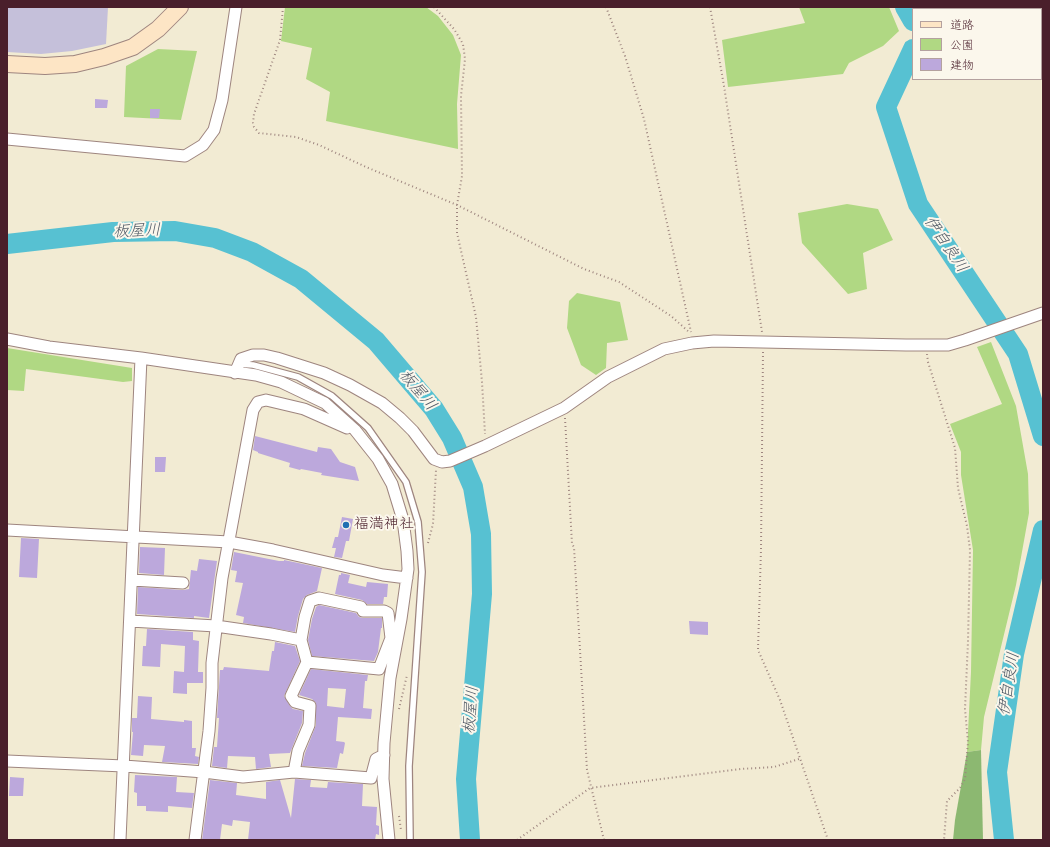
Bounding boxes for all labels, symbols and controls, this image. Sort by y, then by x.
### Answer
legend [912,8,1042,80]
text: 道路 [950,17,974,34]
text: 公園 [950,37,974,54]
text: 建物 [950,57,974,74]
water label: 伊自良川 [919,213,971,277]
water label: 板屋川 [113,222,161,242]
water label: 板屋川 [394,366,440,416]
place label: 福満神社 [354,516,414,534]
marker: 福満神社 [341,520,351,530]
water label: 伊自良川 [996,651,1024,717]
water label: 板屋川 [460,685,484,735]

